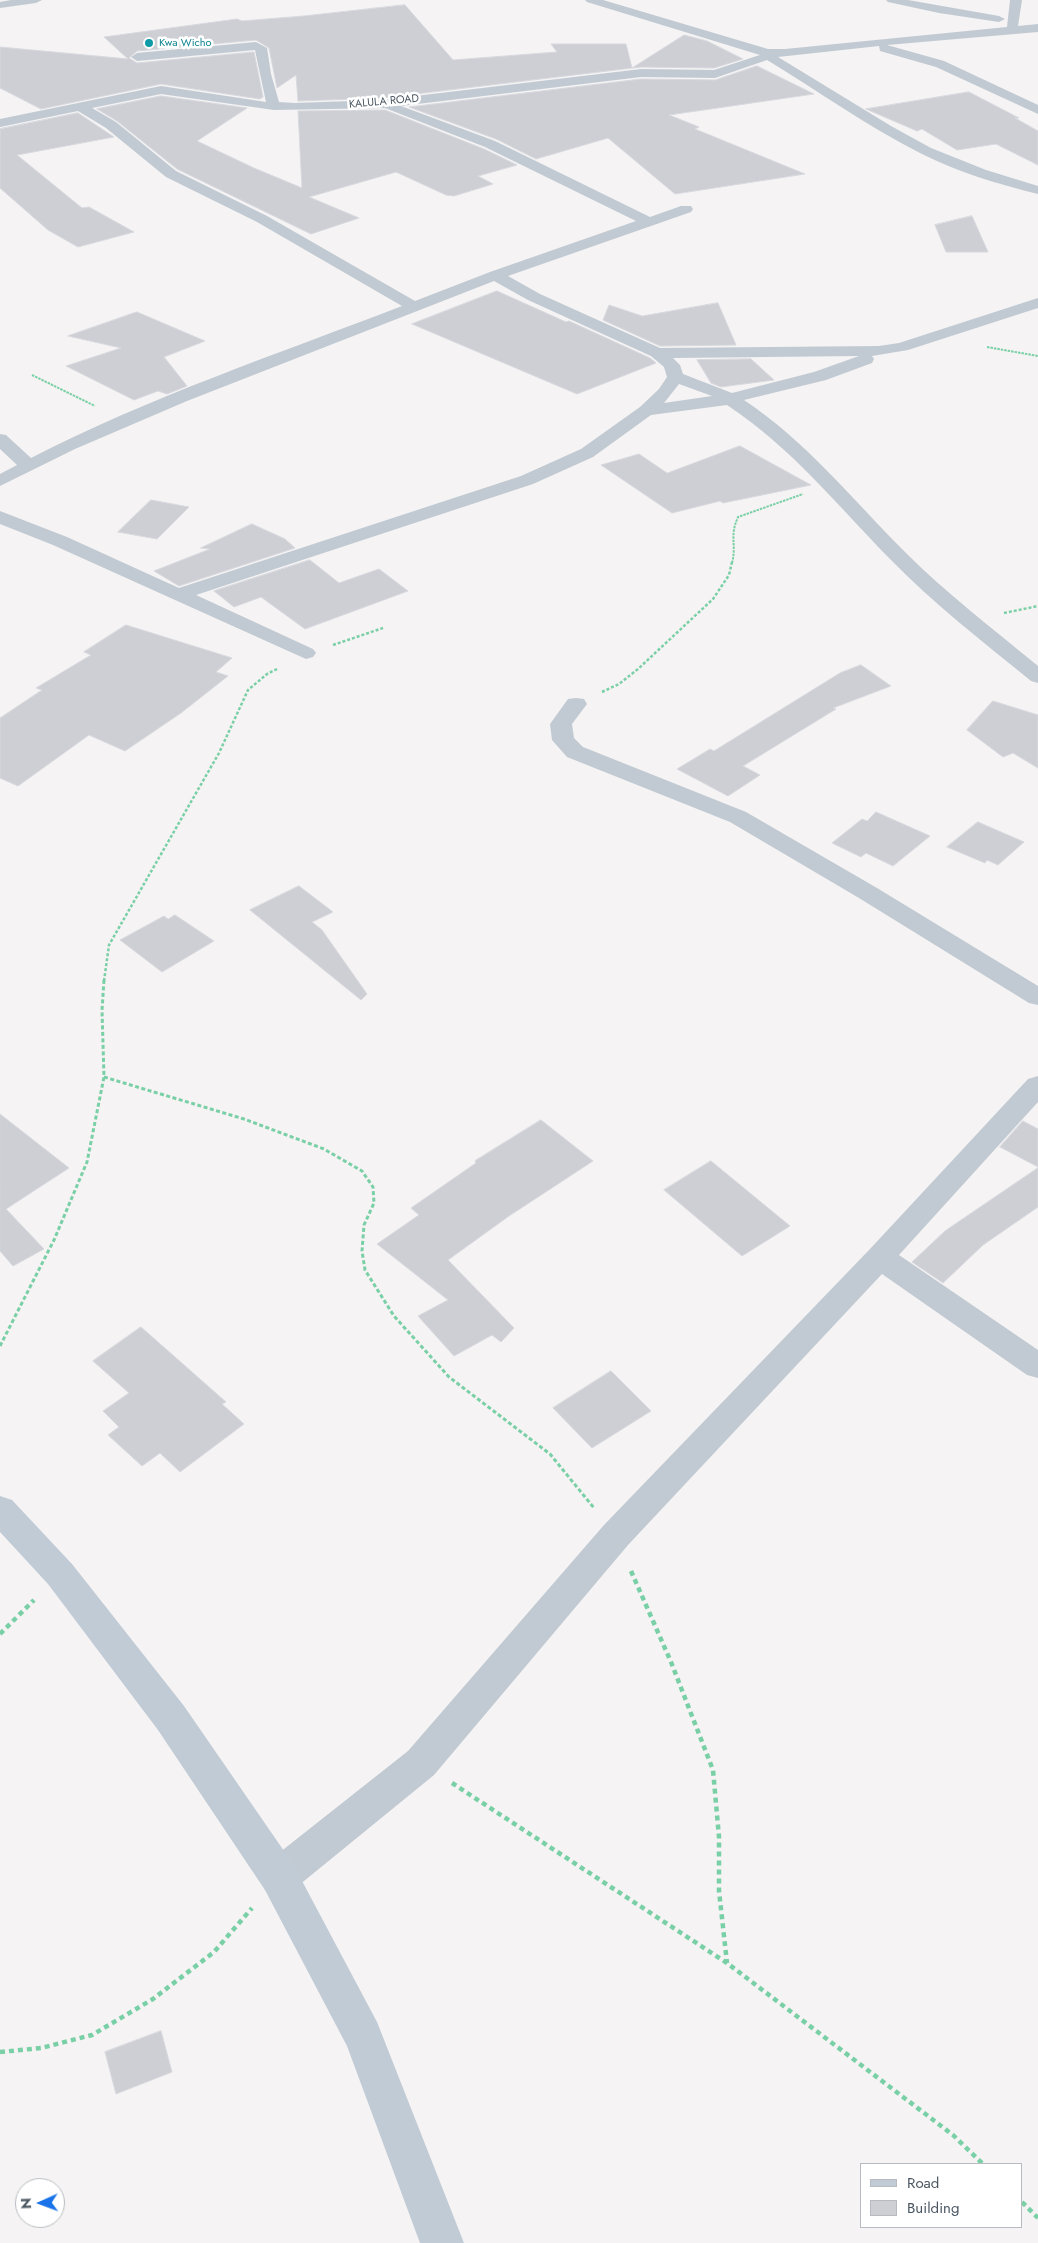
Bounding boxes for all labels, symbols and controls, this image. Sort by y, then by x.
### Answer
place label: Kwa Wicho [159,36,212,50]
marker: Kwa Wicho [143,37,155,49]
street label: KALULA ROAD [348,92,420,112]
legend [860,2163,1023,2228]
text: Road [907,2172,939,2194]
north arrow [15,2178,65,2228]
text: Building [907,2197,959,2219]
text: N [16,2198,36,2209]

